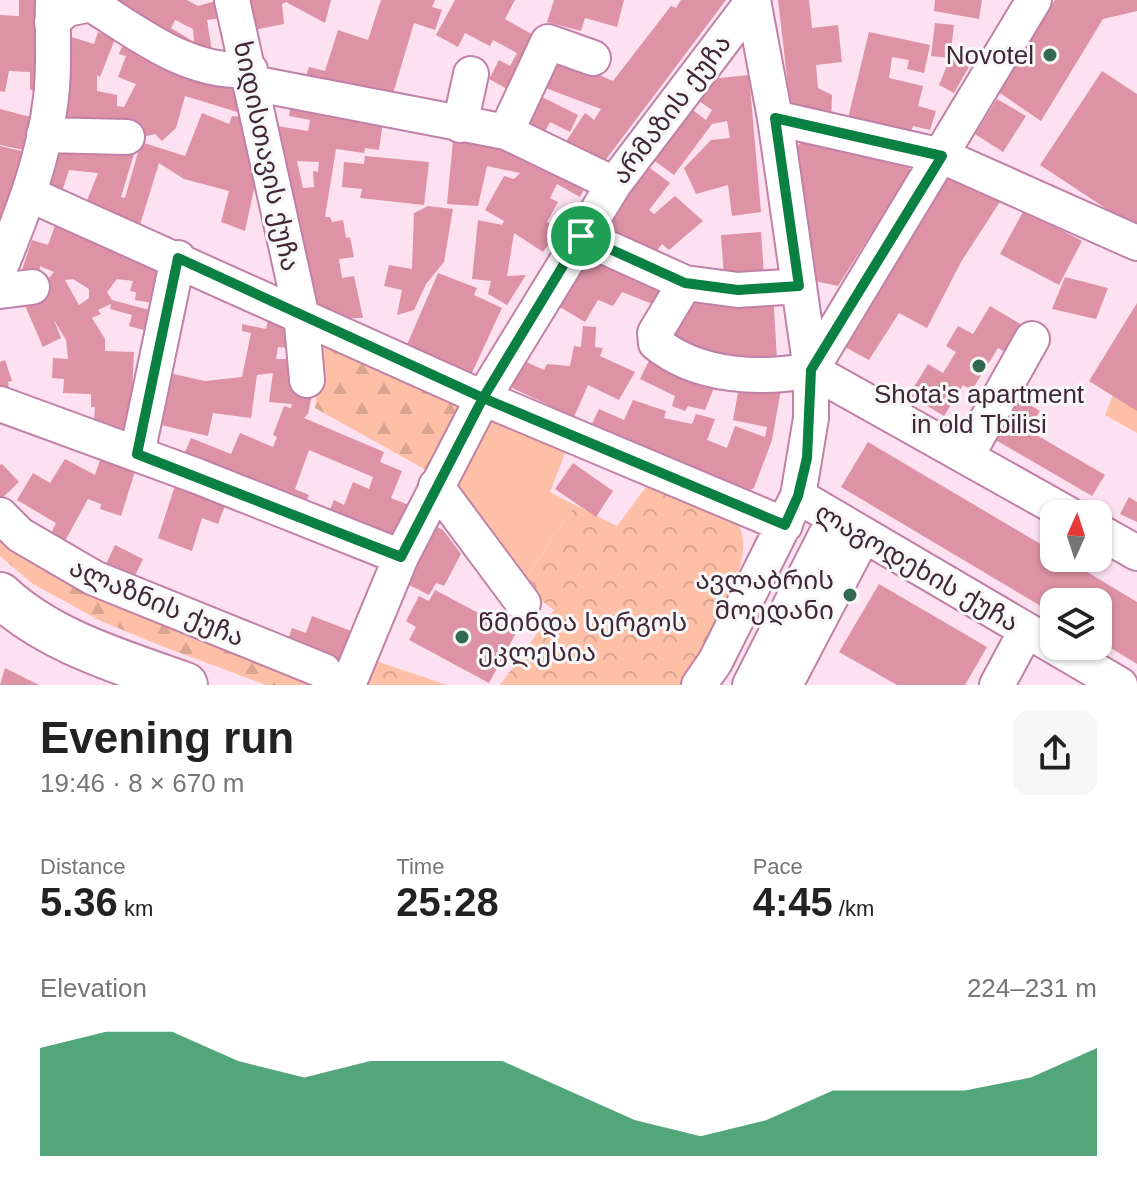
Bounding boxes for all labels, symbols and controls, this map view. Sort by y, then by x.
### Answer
street label: არმაზის ქუჩა [605,28,737,190]
street label: ხიდისთავის ქუჩა [227,38,306,274]
place label: Novotel [946,40,1034,70]
marker: Novotel [1041,46,1059,64]
pin [547,202,615,270]
icon: arrive [559,214,603,258]
marker: Shota's apartment in old Tbilisi [970,357,988,375]
place label: Shota's apartment in old Tbilisi [874,379,1085,439]
street label: ლაგოდეხის ქუჩა [809,497,1024,638]
north arrow [1040,500,1112,572]
map controls [1040,500,1112,660]
street label: ალაზნის ქუჩა [65,552,249,653]
place label: ავლაბრის მოედანი [696,565,834,626]
marker: ავლაბრის მოედანი [841,586,859,604]
button: layers [1040,588,1112,660]
place label: წმინდა სერგოს ეკლესია [478,607,687,668]
marker: წმინდა სერგოს ეკლესია [453,628,471,646]
button: share [1013,711,1097,795]
text: Evening run [40,713,294,762]
text: 19:46 · 8 × 670 m [40,768,245,798]
text: Distance [40,854,126,879]
text: Time [396,854,444,879]
text: Pace [753,854,803,879]
text: 5.36 [40,880,118,924]
text: 25:28 [396,880,499,924]
text: 4:45 [753,880,833,924]
text: km [118,896,153,921]
text: /km [833,896,874,921]
text: Elevation [40,973,147,1003]
text: 224–231 m [967,973,1097,1003]

